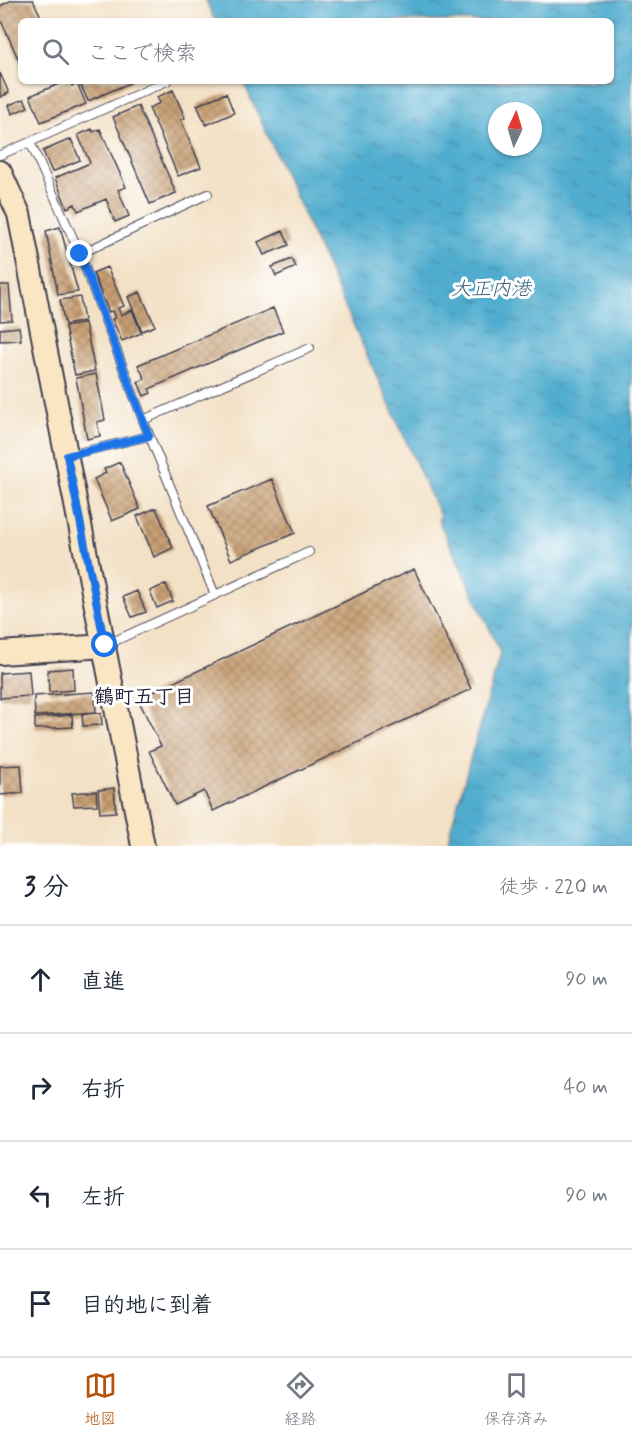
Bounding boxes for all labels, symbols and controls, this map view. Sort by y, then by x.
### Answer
search box [18,18,614,84]
icon: search [39,35,72,68]
text: ここで検索 [87,40,197,68]
north arrow [488,102,542,156]
route end [66,240,92,266]
water label: 大正内港 [451,276,533,303]
route start [91,631,117,657]
district label: 鶴町五丁目 [94,684,194,711]
text: 3 分 [24,871,69,905]
text: 徒歩 · 220 m [499,874,608,901]
icon: ahead [24,963,57,996]
text: 90 m [565,966,608,993]
text: 直進 [81,968,125,996]
icon: right [24,1071,57,1104]
text: 40 m [564,1074,608,1101]
text: 右折 [81,1076,125,1104]
icon: left [24,1179,57,1212]
text: 90 m [565,1182,608,1209]
text: 左折 [81,1184,125,1212]
icon: arrive [24,1287,57,1320]
text: 目的地に到着 [81,1292,213,1320]
tab: 地図 [84,1369,117,1430]
tab: 経路 [284,1369,317,1430]
tab: 保存済み [484,1369,548,1430]

